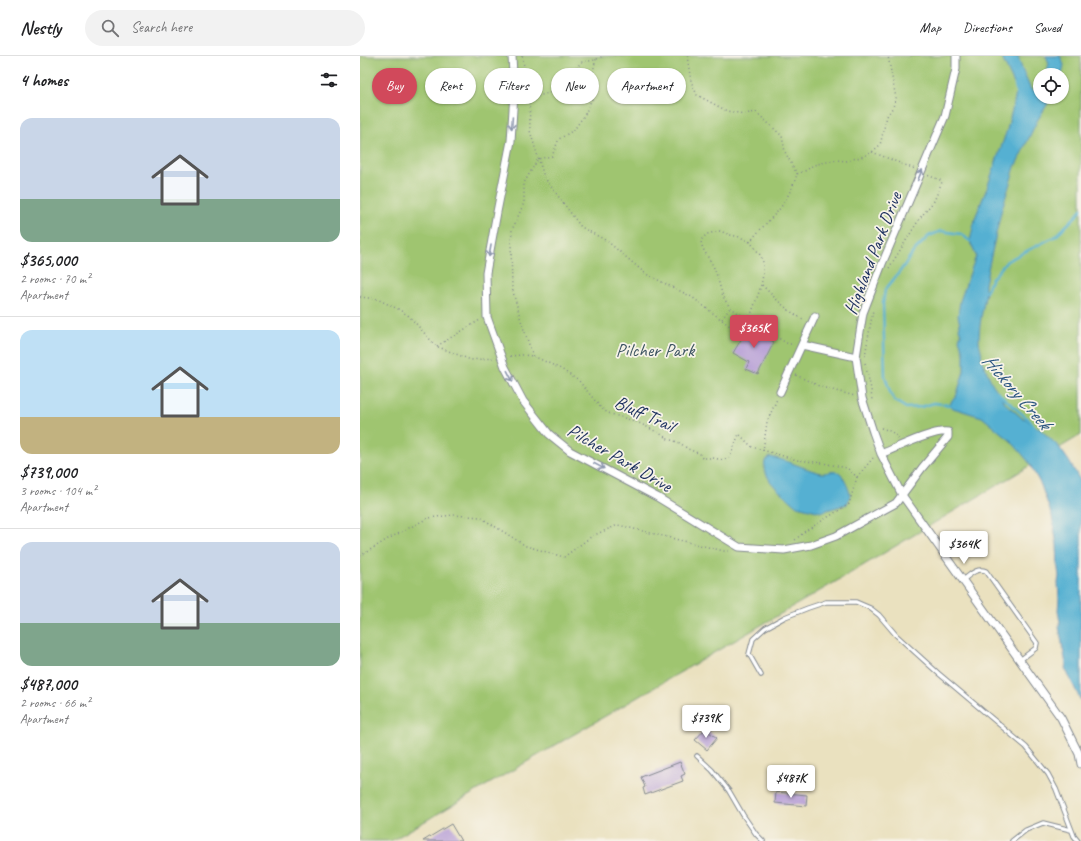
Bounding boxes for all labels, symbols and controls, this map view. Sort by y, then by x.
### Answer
search box [85,10,365,46]
text: Nestly [20,16,61,40]
icon: search [99,17,121,39]
text: Search here [131,18,192,37]
text: Map [920,19,941,36]
text: Directions [963,19,1012,36]
text: Saved [1034,19,1061,36]
chip: Buy [372,68,417,104]
chip: Rent [425,68,476,104]
chip: Filters [484,68,543,104]
chip: New [551,68,599,104]
chip: Apartment [607,68,686,104]
map controls [1033,68,1069,104]
button: locate [1033,68,1069,104]
icon: filters [318,69,340,91]
text: 4 homes [20,70,68,91]
one-way arrow [508,116,516,129]
icon: home [144,144,216,216]
one-way arrow [916,170,924,182]
street label: Highland Park Drive [839,187,908,318]
one-way arrow [486,244,494,257]
text: $365,000 [20,250,77,271]
text: 2 rooms · 70 m² [20,271,90,287]
text: Apartment [20,287,68,303]
pin: $365K [726,315,782,349]
text: $365K [739,320,769,336]
park label: Pilcher Park [616,338,696,362]
water label: Hickory Creek [977,348,1059,437]
icon: home [144,356,216,428]
one-way arrow [507,370,514,382]
street label: Bluff Trail [611,390,682,439]
street label: Pilcher Park Drive [563,418,678,498]
text: $739,000 [20,462,77,483]
one-way arrow [593,463,605,470]
text: 3 rooms · 104 m² [20,483,96,499]
text: Apartment [20,499,68,515]
pin: $364K [936,531,992,565]
text: $364K [949,536,979,552]
icon: home [144,568,216,640]
text: $487,000 [20,674,77,695]
text: 2 rooms · 66 m² [20,695,90,711]
pin: $739K [678,705,734,739]
text: $739K [691,710,721,726]
text: Apartment [20,711,68,727]
pin: $487K [763,765,819,799]
text: $487K [776,770,806,786]

